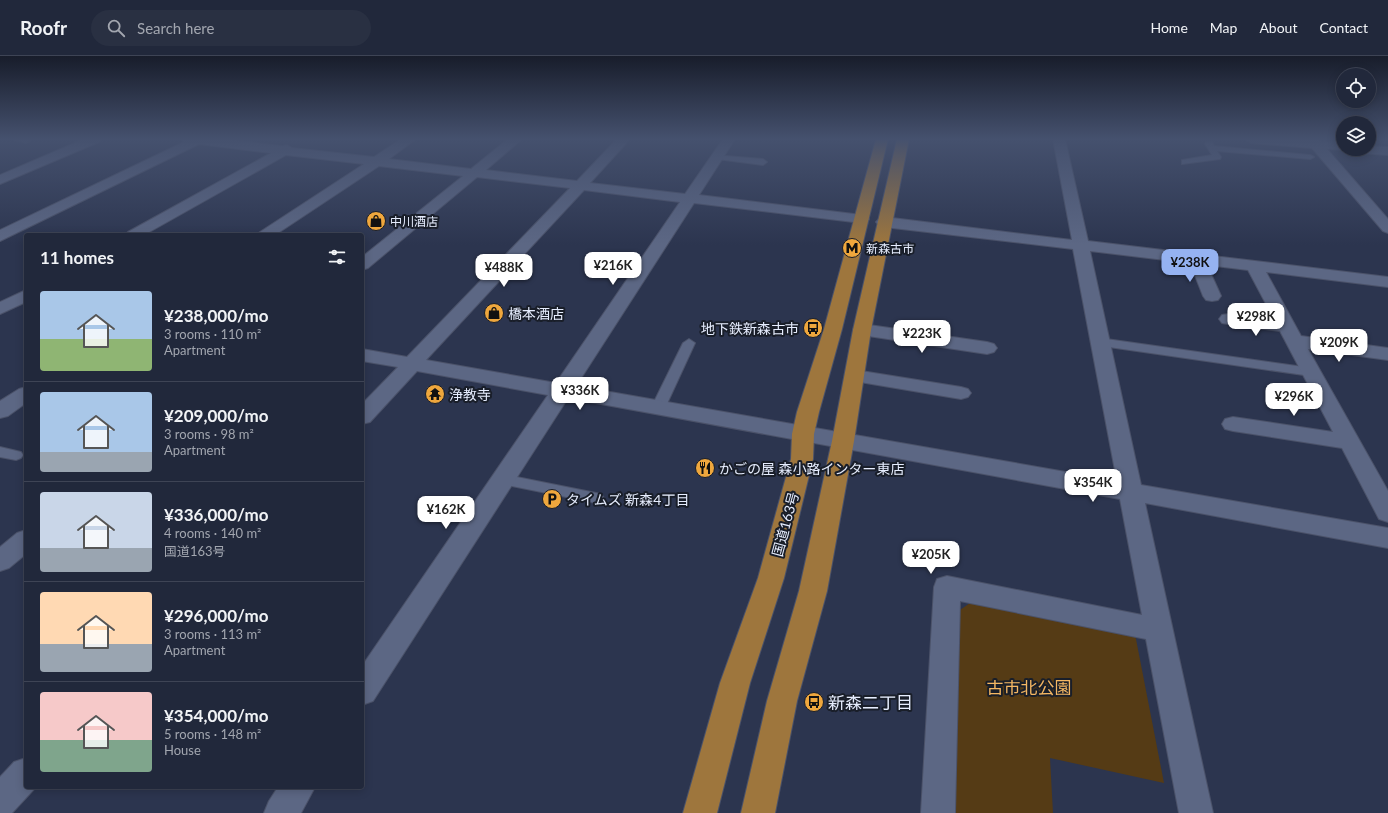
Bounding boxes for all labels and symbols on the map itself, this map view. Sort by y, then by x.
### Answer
shop icon: 中川酒店 [365,210,387,232]
place label: 中川酒店 [390,214,438,229]
metro station icon: 新森古市 [841,237,863,259]
place label: 新森古市 [866,241,914,256]
pin: ¥238K [1162,249,1218,283]
pin: ¥216K [585,252,641,286]
pin: ¥488K [476,254,532,288]
shop icon: 橋本酒店 [483,302,505,324]
pin: ¥298K [1228,303,1284,337]
place label: 橋本酒店 [508,305,564,322]
bus stop icon: 地下鉄新森古市 [802,317,824,339]
place label: 地下鉄新森古市 [701,320,799,337]
pin: ¥223K [894,320,950,354]
pin: ¥209K [1311,329,1367,363]
pin: ¥336K [552,377,608,411]
temple icon: 浄教寺 [424,383,446,405]
pin: ¥296K [1266,383,1322,417]
place label: 浄教寺 [449,386,491,403]
restaurant icon: かごの屋 森小路インター東店 [694,457,716,479]
place label: かごの屋 森小路インター東店 [719,460,905,477]
pin: ¥354K [1065,469,1121,503]
parking icon: タイムズ 新森4丁目 [541,488,563,510]
street label: 国道163号 [768,490,802,558]
place label: タイムズ 新森4丁目 [566,491,689,508]
pin: ¥162K [418,496,474,530]
pin: ¥205K [903,541,959,575]
park label: 古市北公園 [987,677,1072,698]
bus stop icon: 新森二丁目 [803,691,825,713]
place label: 新森二丁目 [828,692,913,713]

